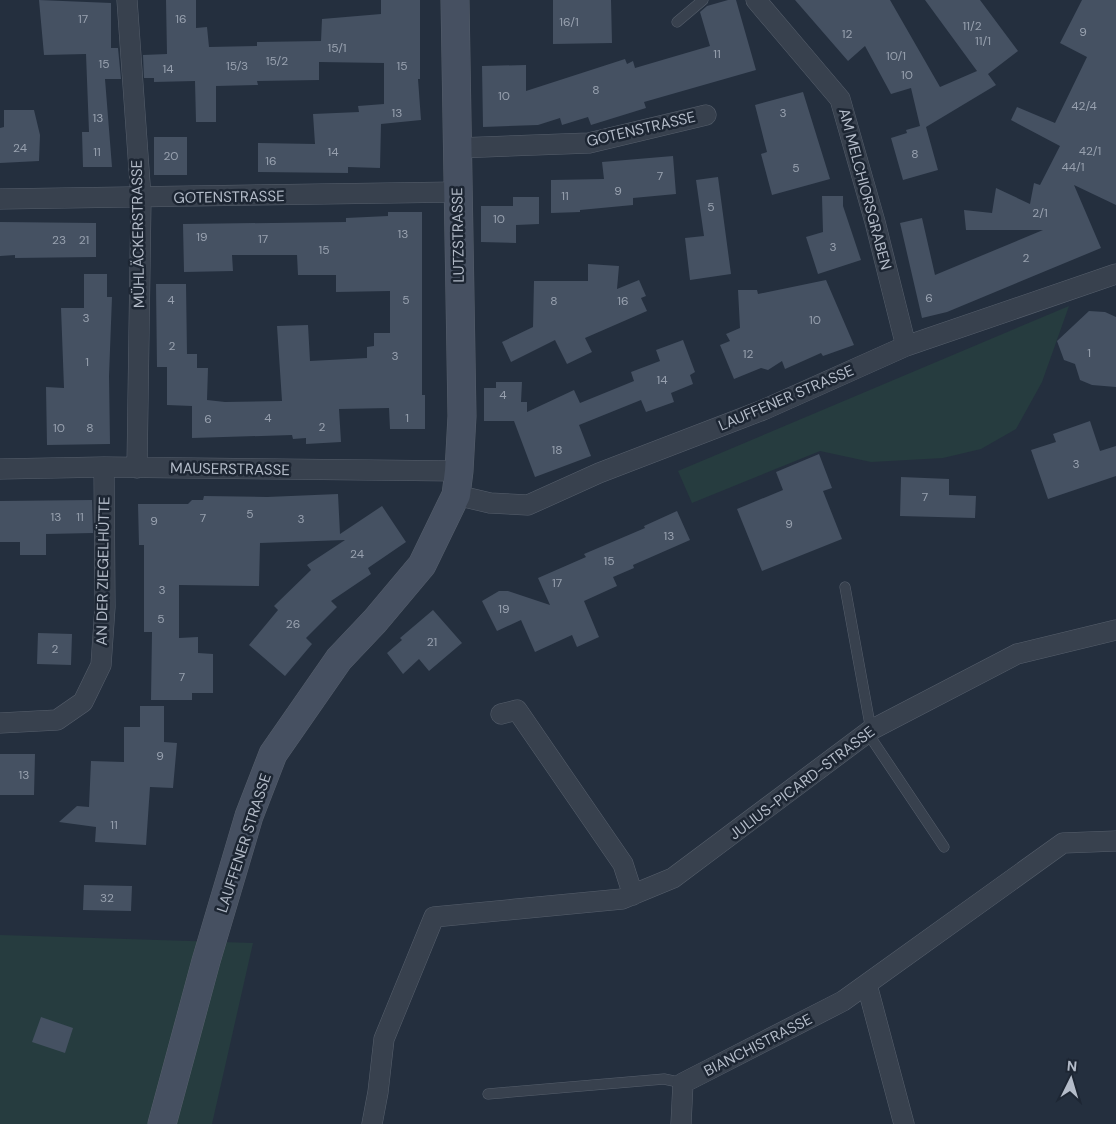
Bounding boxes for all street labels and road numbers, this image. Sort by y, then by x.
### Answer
street label: AM MELCHIORSGRABEN [834,106,896,272]
street label: GOTENSTRASSE [585,107,697,151]
street label: MÜHLÄCKERSTRASSE [127,160,149,308]
street label: GOTENSTRASSE [173,186,285,208]
street label: LUTZSTRASSE [447,187,469,283]
street label: LAUFFENER STRASSE [715,360,857,436]
street label: MAUSERSTRASSE [170,458,290,480]
street label: AN DER ZIEGELHÜTTE [92,496,114,646]
street label: JULIUS-PICARD-STRASSE [725,722,879,844]
street label: LAUFFENER STRASSE [212,771,276,915]
street label: BIANCHISTRASSE [700,1009,816,1081]

